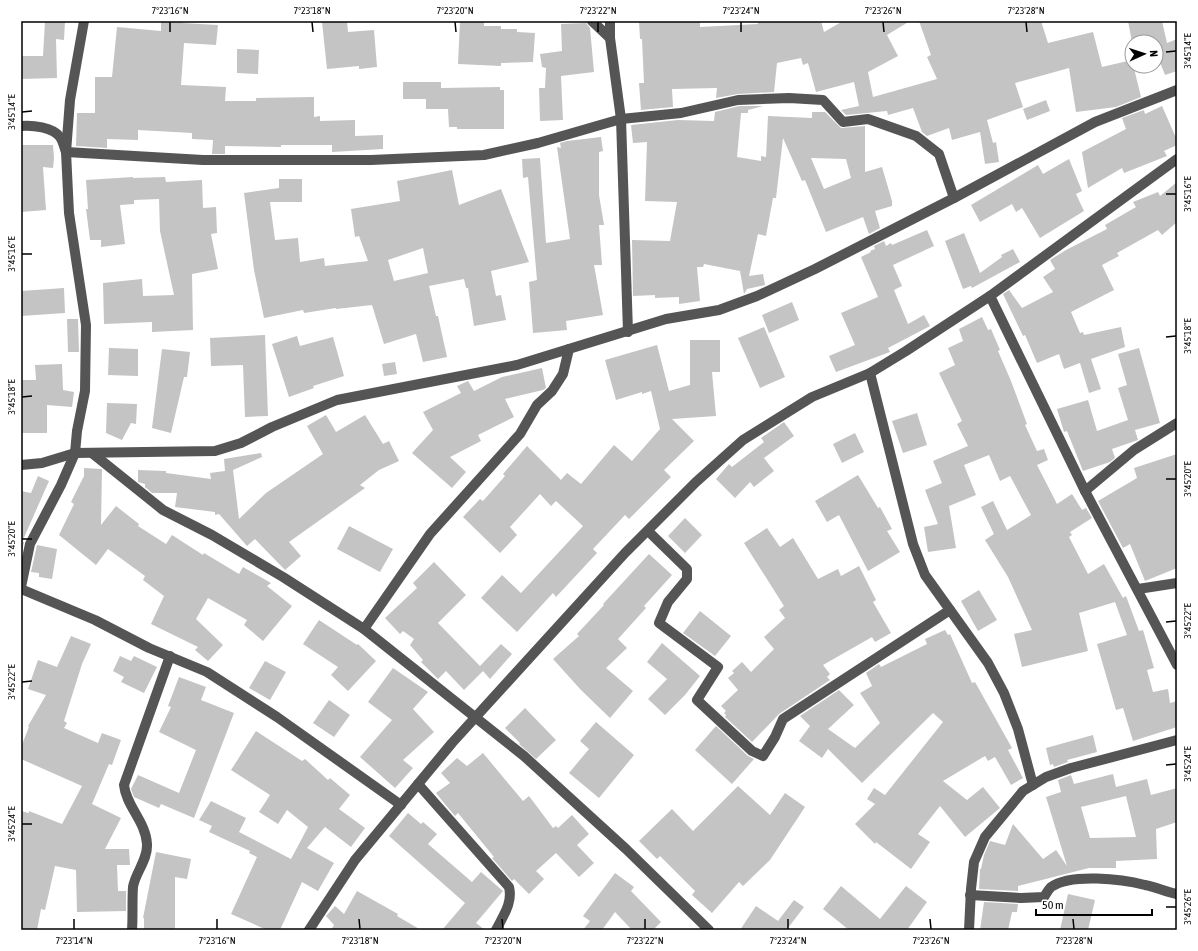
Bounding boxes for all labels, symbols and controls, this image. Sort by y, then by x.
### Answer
text: 7°23'16"N [151,5,189,16]
text: 7°23'18"N [293,5,331,16]
text: 7°23'20"N [436,5,474,16]
text: 7°23'22"N [579,5,617,16]
text: 7°23'24"N [722,5,760,16]
text: 7°23'26"N [864,5,902,16]
text: 7°23'28"N [1007,5,1045,16]
text: 3°45'14"E [1182,33,1193,69]
north arrow [1124,34,1164,74]
text: N [1148,50,1160,57]
text: 3°45'14"E [6,94,17,130]
text: 3°45'16"E [1182,176,1193,212]
text: 3°45'16"E [6,236,17,272]
text: 3°45'18"E [1182,318,1193,354]
text: 3°45'18"E [6,379,17,415]
text: 3°45'20"E [1182,461,1193,497]
text: 3°45'20"E [6,521,17,557]
text: 3°45'22"E [1182,603,1193,639]
text: 3°45'22"E [6,664,17,700]
text: 3°45'24"E [1182,746,1193,782]
text: 3°45'24"E [6,806,17,842]
text: 3°45'26"E [1182,889,1193,925]
scale bar [1036,891,1152,917]
text: 50 m [1042,898,1064,912]
text: 7°23'14"N [55,935,93,946]
text: 7°23'16"N [198,935,236,946]
text: 7°23'18"N [341,935,379,946]
text: 7°23'20"N [484,935,522,946]
text: 7°23'22"N [626,935,664,946]
text: 7°23'24"N [769,935,807,946]
text: 7°23'26"N [912,935,950,946]
text: 7°23'28"N [1055,935,1093,946]

